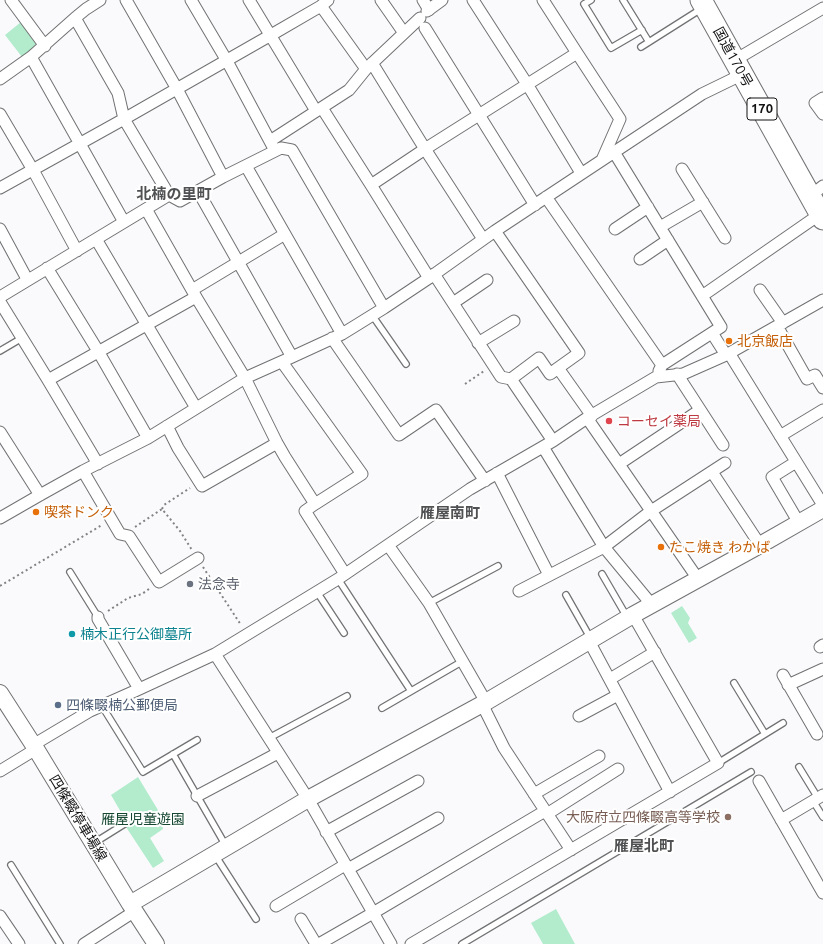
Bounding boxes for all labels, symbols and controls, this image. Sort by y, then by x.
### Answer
street label: 国道170号 [710,24,756,90]
road number: 170 [747,98,777,120]
district label: 北楠の里町 [137,185,211,203]
place label: 北京飯店 [737,333,793,349]
marker: 北京飯店 [724,336,734,346]
place label: コーセイ薬局 [617,413,701,429]
marker: コーセイ薬局 [604,416,614,426]
place label: 喫茶ドンク [44,504,114,520]
district label: 雁屋南町 [420,504,480,522]
marker: 喫茶ドンク [31,507,41,517]
place label: たこ焼き わかば [669,539,770,555]
marker: たこ焼き わかば [656,542,666,552]
place label: 法念寺 [198,576,240,592]
marker: 法念寺 [185,579,195,589]
place label: 楠木正行公御墓所 [80,626,192,642]
marker: 楠木正行公御墓所 [67,629,77,639]
place label: 四條畷楠公郵便局 [66,697,178,713]
marker: 四條畷楠公郵便局 [53,700,63,710]
street label: 四條畷停車場線 [46,772,110,864]
place label: 大阪府立四條畷高等学校 [566,809,720,825]
park label: 雁屋児童遊園 [101,811,185,827]
marker: 大阪府立四條畷高等学校 [723,812,733,822]
district label: 雁屋北町 [614,837,674,855]

